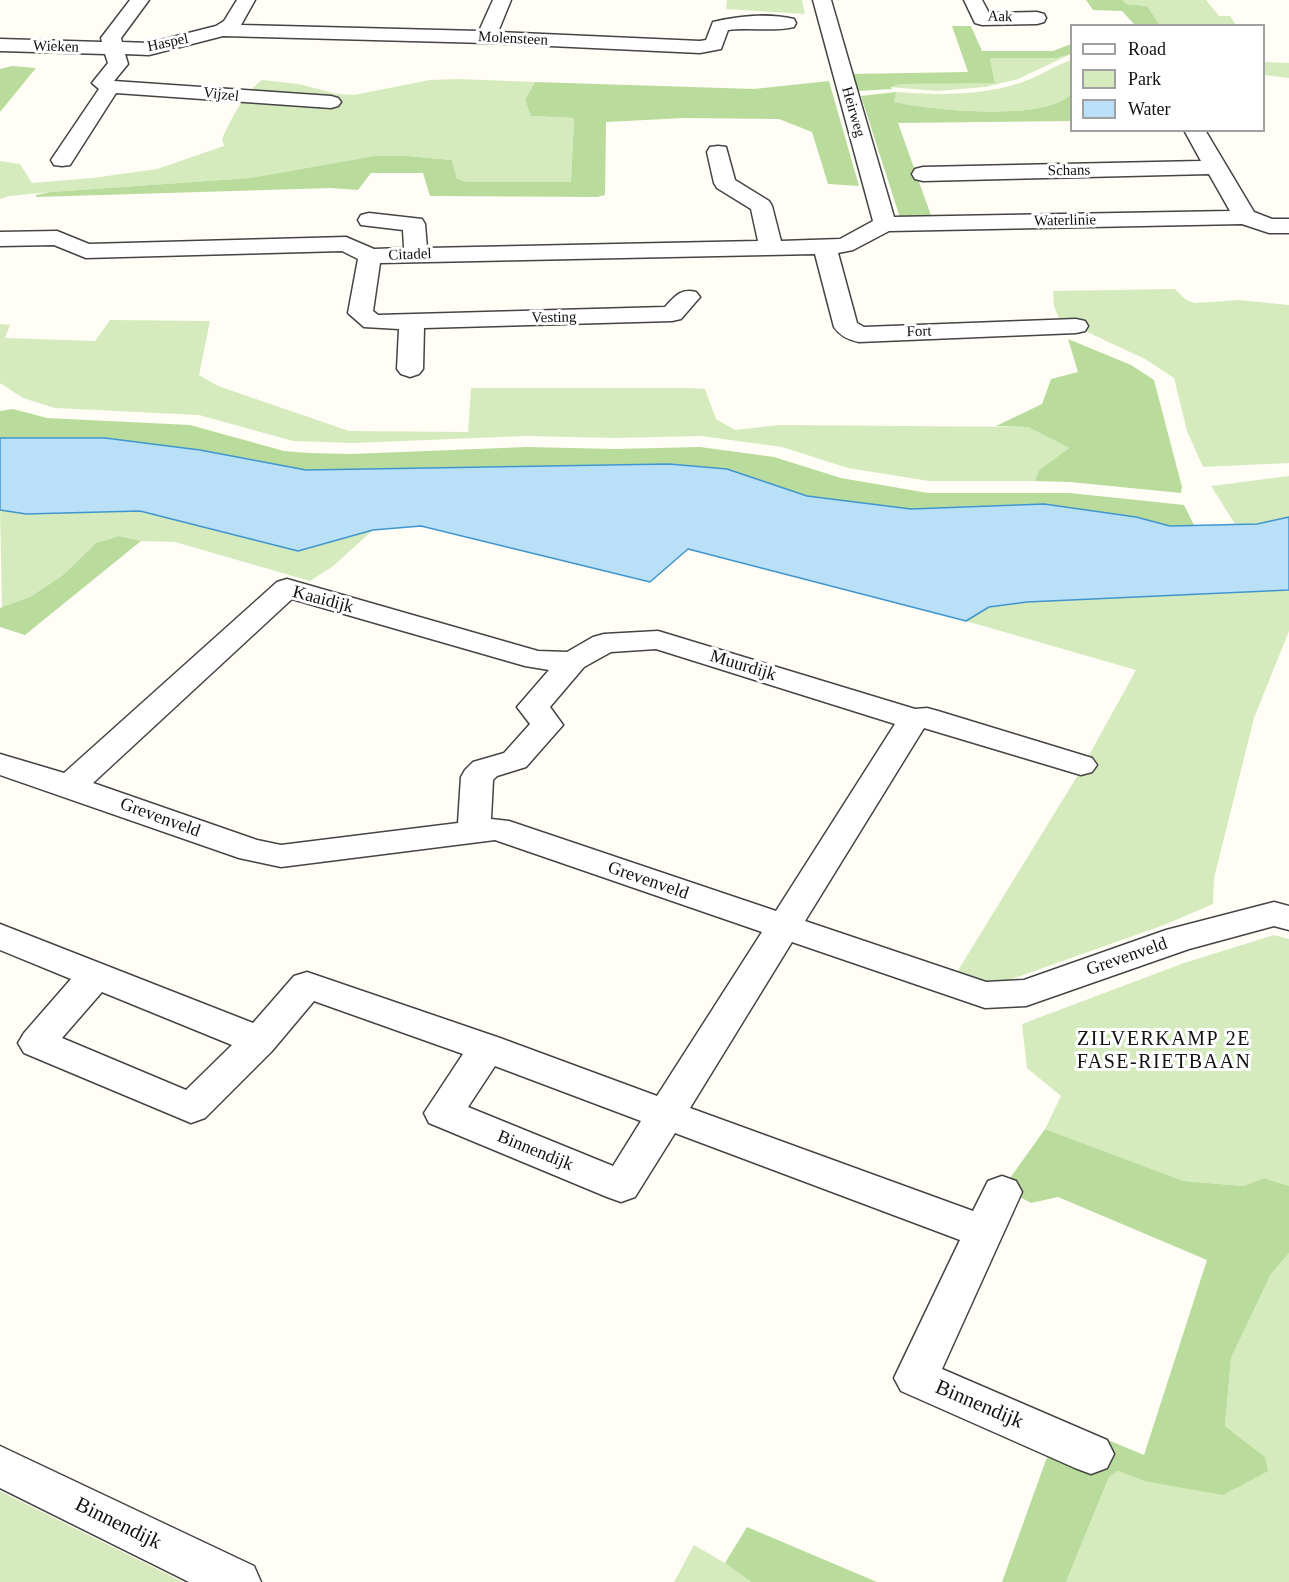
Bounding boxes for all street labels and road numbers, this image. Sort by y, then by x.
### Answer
street label: Aak [987,8,1013,26]
street label: Molensteen [478,28,548,50]
street label: Haspel [146,30,190,56]
street label: Wieken [33,37,79,57]
street label: Vijzel [202,84,240,106]
street label: Heirweg [837,85,869,139]
street label: Schans [1048,162,1090,180]
street label: Waterlinie [1034,211,1096,231]
street label: Citadel [388,245,432,265]
street label: Vesting [531,309,577,327]
street label: Fort [906,323,932,341]
street label: Kaaidijk [290,582,356,618]
street label: Muurdijk [707,646,779,686]
street label: Grevenveld [117,793,203,843]
street label: Grevenveld [605,857,691,905]
street label: Grevenveld [1084,933,1170,981]
street label: Binnendijk [494,1126,576,1176]
street label: Binnendijk [931,1375,1027,1435]
street label: Binnendijk [71,1492,165,1556]

